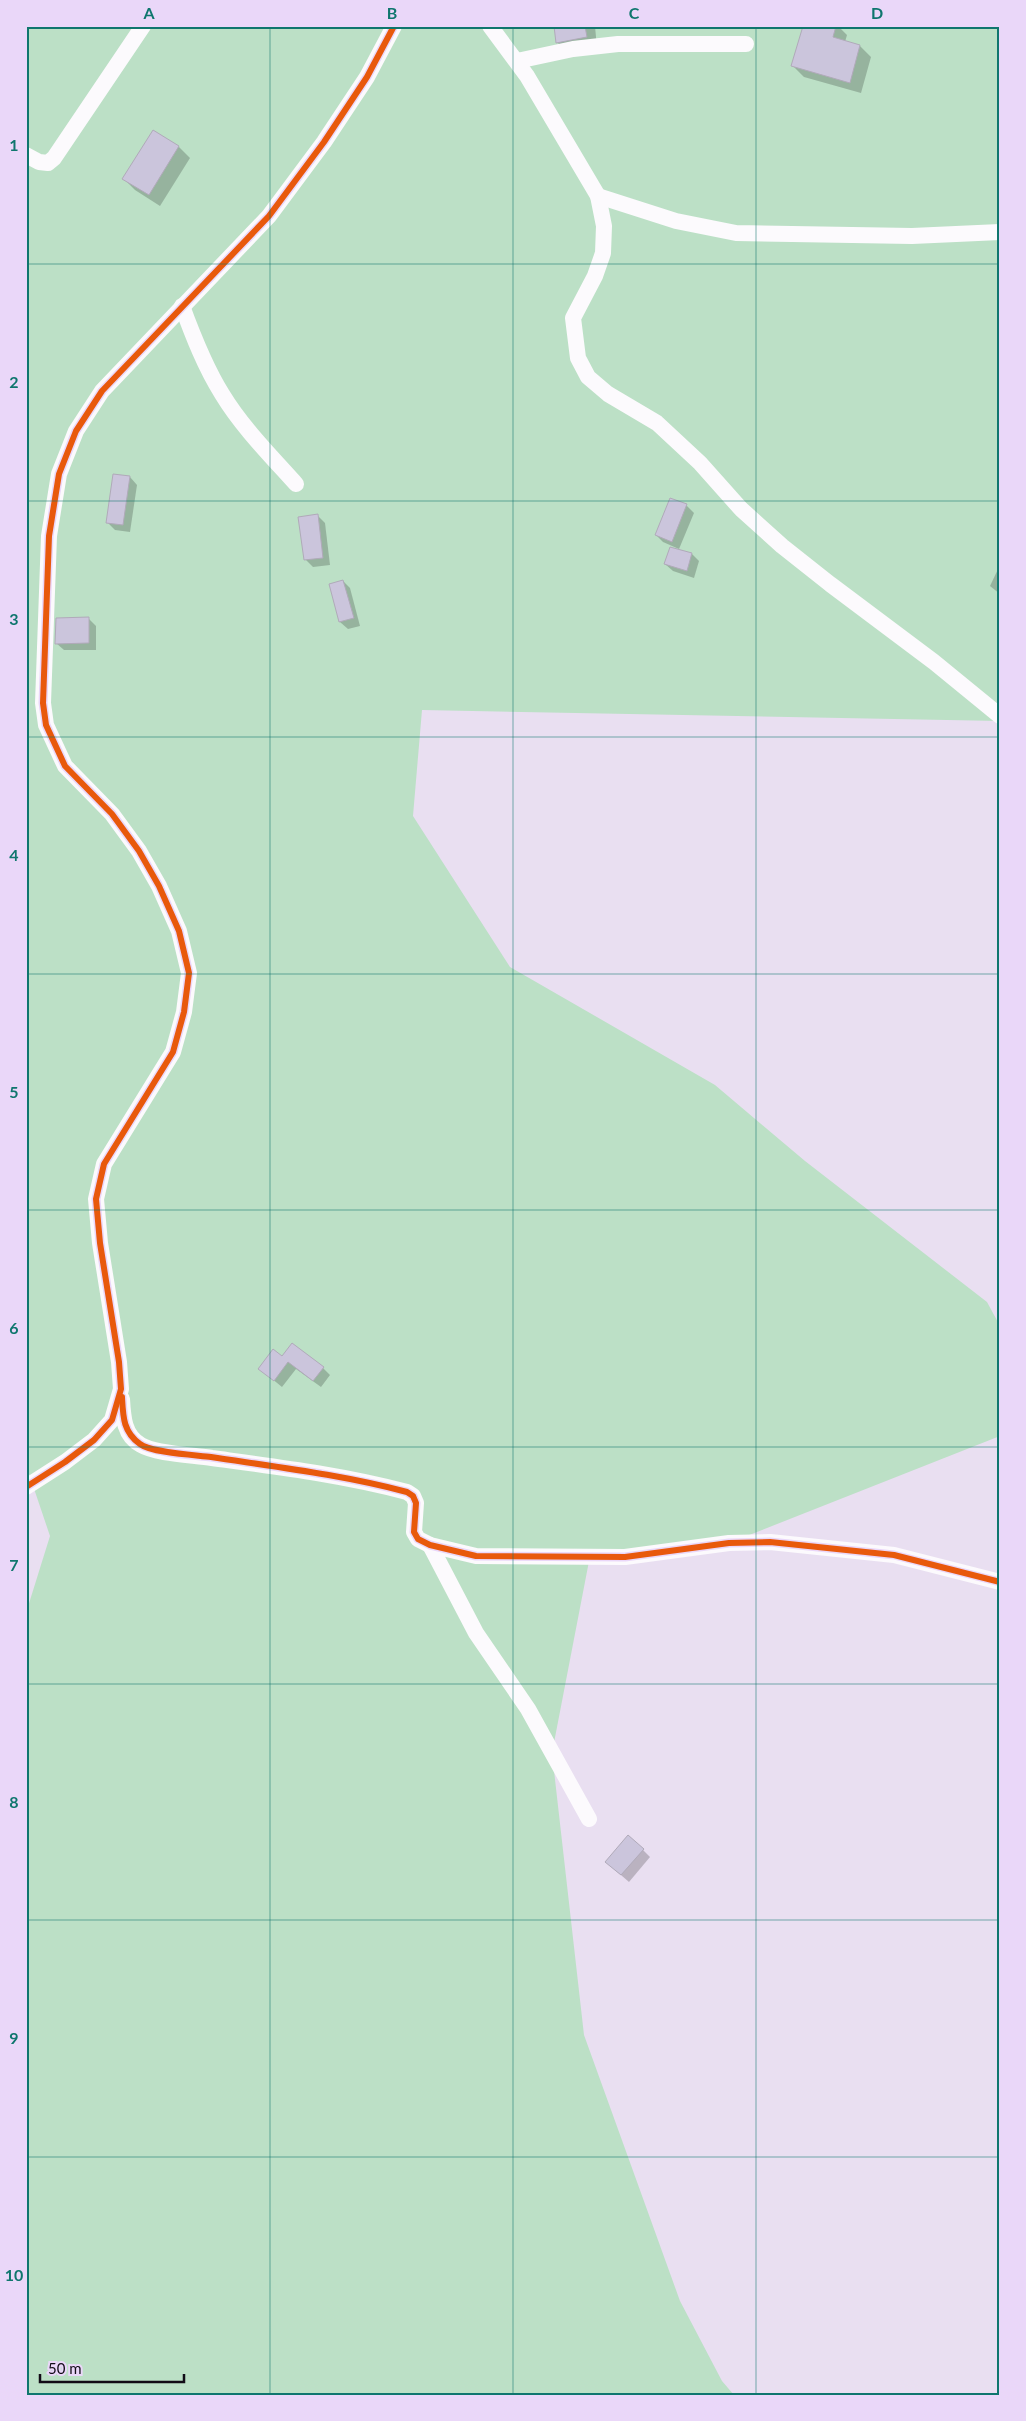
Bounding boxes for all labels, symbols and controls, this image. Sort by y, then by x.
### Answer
text: A [142,3,155,22]
text: B [387,3,397,22]
text: C [629,3,640,22]
text: D [871,3,883,22]
text: 1 [9,135,19,154]
text: 2 [9,372,19,391]
text: 3 [9,609,19,628]
text: 4 [9,845,19,864]
text: 5 [9,1082,19,1101]
text: 6 [9,1318,19,1337]
text: 7 [9,1555,19,1574]
text: 8 [9,1792,19,1811]
text: 9 [9,2028,19,2047]
text: 10 [5,2265,23,2284]
scale bar [40,2351,184,2383]
text: 50 m [48,2359,82,2377]

